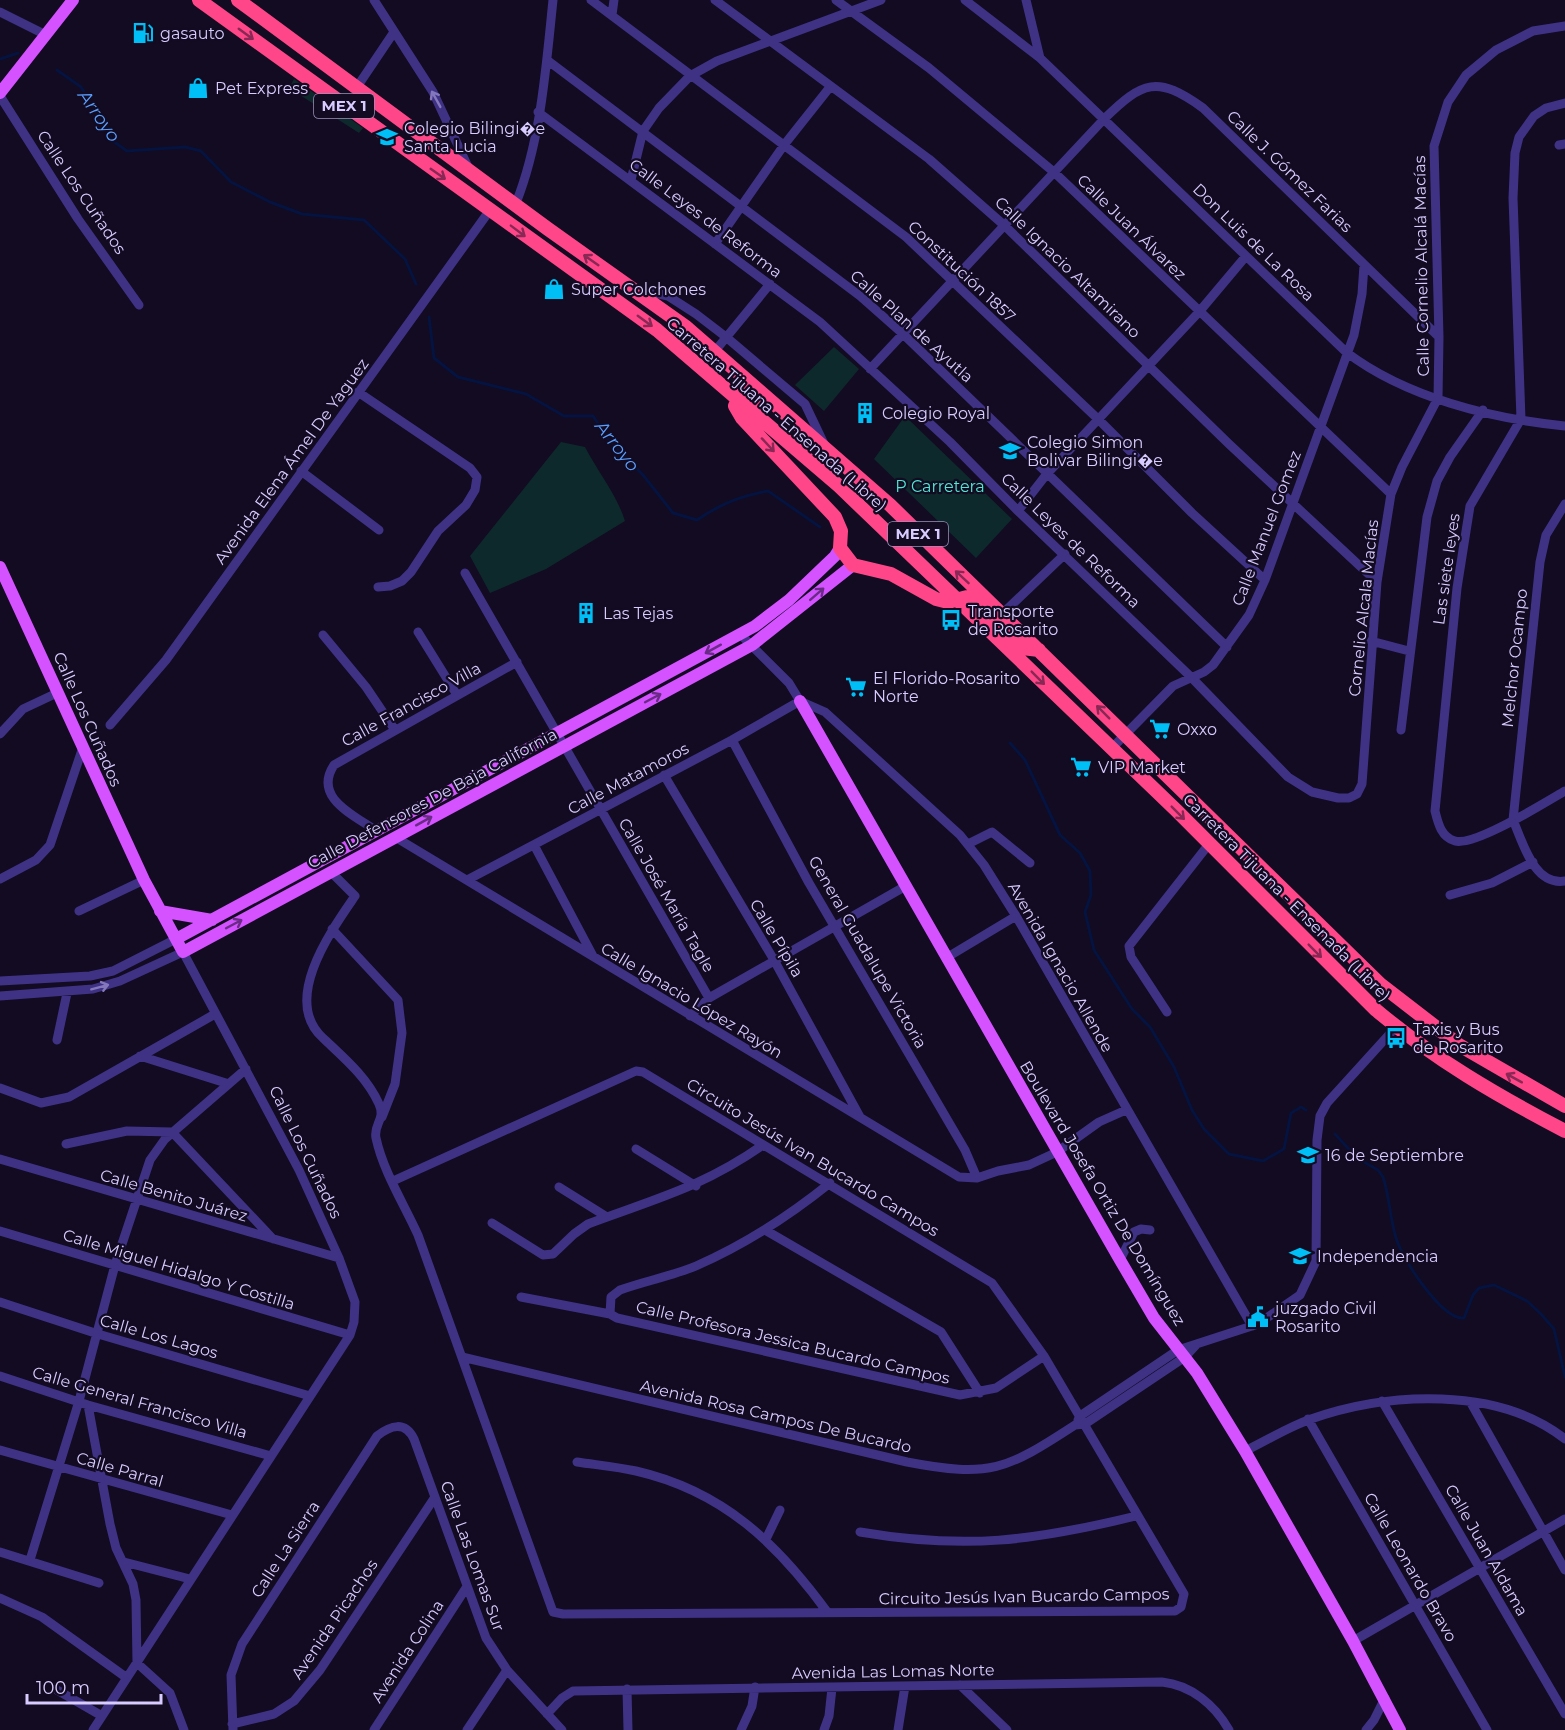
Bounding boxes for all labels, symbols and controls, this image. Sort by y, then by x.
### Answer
fuel station icon: gasauto [131,21,155,45]
place label: gasauto [160,24,225,43]
one-way arrow [238,28,254,40]
shop icon: Pet Express [186,76,210,100]
place label: Pet Express [215,79,308,98]
water label: Arroyo [73,85,125,146]
one-way arrow [430,91,442,108]
road number: MEX 1 [314,94,374,118]
street label: Calle J. Gómez Farias [1223,107,1356,236]
place label: Colegio Bilingi�e Santa Lucia [404,119,545,156]
school or university icon: Colegio Bilingi�e Santa Lucia [375,125,399,149]
street label: Calle Los Cuñados [33,127,130,258]
street label: Calle Leyes de Reforma [626,155,786,282]
street label: Calle Cornelio Alcalá Macías [1410,155,1433,377]
one-way arrow [429,168,445,180]
street label: Calle Juan Álvarez [1073,171,1190,284]
street label: Don Luis de La Rosa [1189,180,1318,305]
street label: Calle Ignacio Altamirano [991,193,1144,342]
street label: Constitución 1857 [904,217,1019,326]
one-way arrow [509,225,525,237]
one-way arrow [584,254,600,266]
street label: Calle Plan de Ayutla [846,266,977,387]
shop icon: Super Colchones [542,277,566,301]
place label: Super Colchones [571,280,706,299]
street label: Carretera Tijuana - Ensenada (Libre) [663,314,891,515]
one-way arrow [636,315,652,327]
street label: Avenida Elena Ámel De Yaguez [210,355,372,568]
building icon: Colegio Royal [853,401,877,425]
place label: Colegio Royal [882,404,990,423]
water label: Arroyo [590,415,644,476]
place label: Colegio Simon Bolivar Bilingi�e [1027,433,1163,470]
one-way arrow [761,438,775,453]
school or university icon: Colegio Simon Bolivar Bilingi�e [998,439,1022,463]
street label: Calle Manuel Gomez [1228,448,1305,608]
street label: Calle Leyes de Reforma [997,469,1144,612]
park label: P Carretera [895,477,985,496]
street label: Las siete leyes [1429,512,1464,626]
street label: Cornelio Alcala Macías [1345,518,1382,698]
road number: MEX 1 [888,522,948,546]
one-way arrow [955,569,970,584]
one-way arrow [809,587,824,601]
street label: Melchor Ocampo [1498,588,1531,728]
building icon: Las Tejas [574,601,598,625]
place label: Transporte de Rosarito [968,602,1058,639]
place label: Las Tejas [603,604,674,623]
bus stop icon: Transporte de Rosarito [939,608,963,632]
one-way arrow [705,644,723,655]
street label: Calle Los Cuñados [49,649,126,790]
street label: Calle Francisco Villa [338,658,484,751]
place label: El Florido-Rosarito Norte [873,669,1020,706]
one-way arrow [1030,670,1045,685]
supermarket icon: El Florido-Rosarito Norte [844,675,868,699]
one-way arrow [644,692,662,703]
one-way arrow [1096,704,1111,719]
supermarket icon: Oxxo [1148,717,1172,741]
place label: Oxxo [1177,720,1217,739]
street label: Calle Defensores De Baja California [304,724,560,872]
street label: Calle Matamoros [564,738,692,818]
supermarket icon: VIP Market [1069,755,1093,779]
place label: VIP Market [1098,758,1186,777]
street label: Carretera Tijuana - Ensenada (Libre) [1179,790,1394,1005]
one-way arrow [1171,805,1186,820]
one-way arrow [415,815,432,827]
street label: Calle José María Tagle [615,815,719,976]
street label: General Guadalupe Victoria [804,853,931,1052]
street label: Avenida Ignacio Allende [1004,879,1117,1056]
street label: Calle Pípila [746,896,807,981]
one-way arrow [225,918,242,930]
street label: Calle Ignacio López Rayón [597,939,786,1062]
one-way arrow [1308,944,1323,959]
one-way arrow [90,981,109,993]
place label: Taxis y Bus de Rosarito [1413,1020,1503,1057]
bus stop icon: Taxis y Bus de Rosarito [1384,1026,1408,1050]
street label: Boulevard Josefa Ortiz De Domínguez [1016,1058,1189,1329]
one-way arrow [1506,1072,1523,1084]
street label: Circuito Jesús Ivan Bucardo Campos [683,1074,942,1241]
street label: Calle Los Cuñados [265,1083,346,1222]
school or university icon: 16 de Septiembre [1296,1143,1320,1167]
place label: 16 de Septiembre [1325,1146,1464,1165]
street label: Calle Benito Juárez [98,1165,250,1226]
street label: Calle Miguel Hidalgo Y Costilla [61,1225,297,1314]
school or university icon: Independencia [1288,1244,1312,1268]
place label: Independencia [1317,1247,1438,1266]
street label: Calle Profesora Jessica Bucardo Campos [634,1297,952,1388]
place label: juzgado Civil Rosarito [1273,1299,1377,1336]
public building icon: juzgado Civil Rosarito [1246,1305,1270,1329]
street label: Calle Los Lagos [98,1311,220,1362]
street label: Calle General Francisco Villa [30,1363,249,1442]
street label: Avenida Rosa Campos De Bucardo [638,1376,913,1457]
street label: Calle Parral [74,1448,166,1491]
street label: Calle Las Lomas Sur [436,1478,509,1634]
street label: Calle Juan Aldama [1441,1481,1532,1619]
street label: Calle Leonardo Bravo [1360,1489,1461,1645]
street label: Calle La Sierra [247,1497,324,1601]
street label: Avenida Picachos [287,1556,382,1683]
street label: Circuito Jesús Ivan Bucardo Campos [878,1584,1170,1609]
street label: Avenida Colina [367,1596,448,1706]
street label: Avenida Las Lomas Norte [791,1660,995,1683]
scale bar [27,1667,160,1705]
text: 100 m [36,1677,90,1699]

